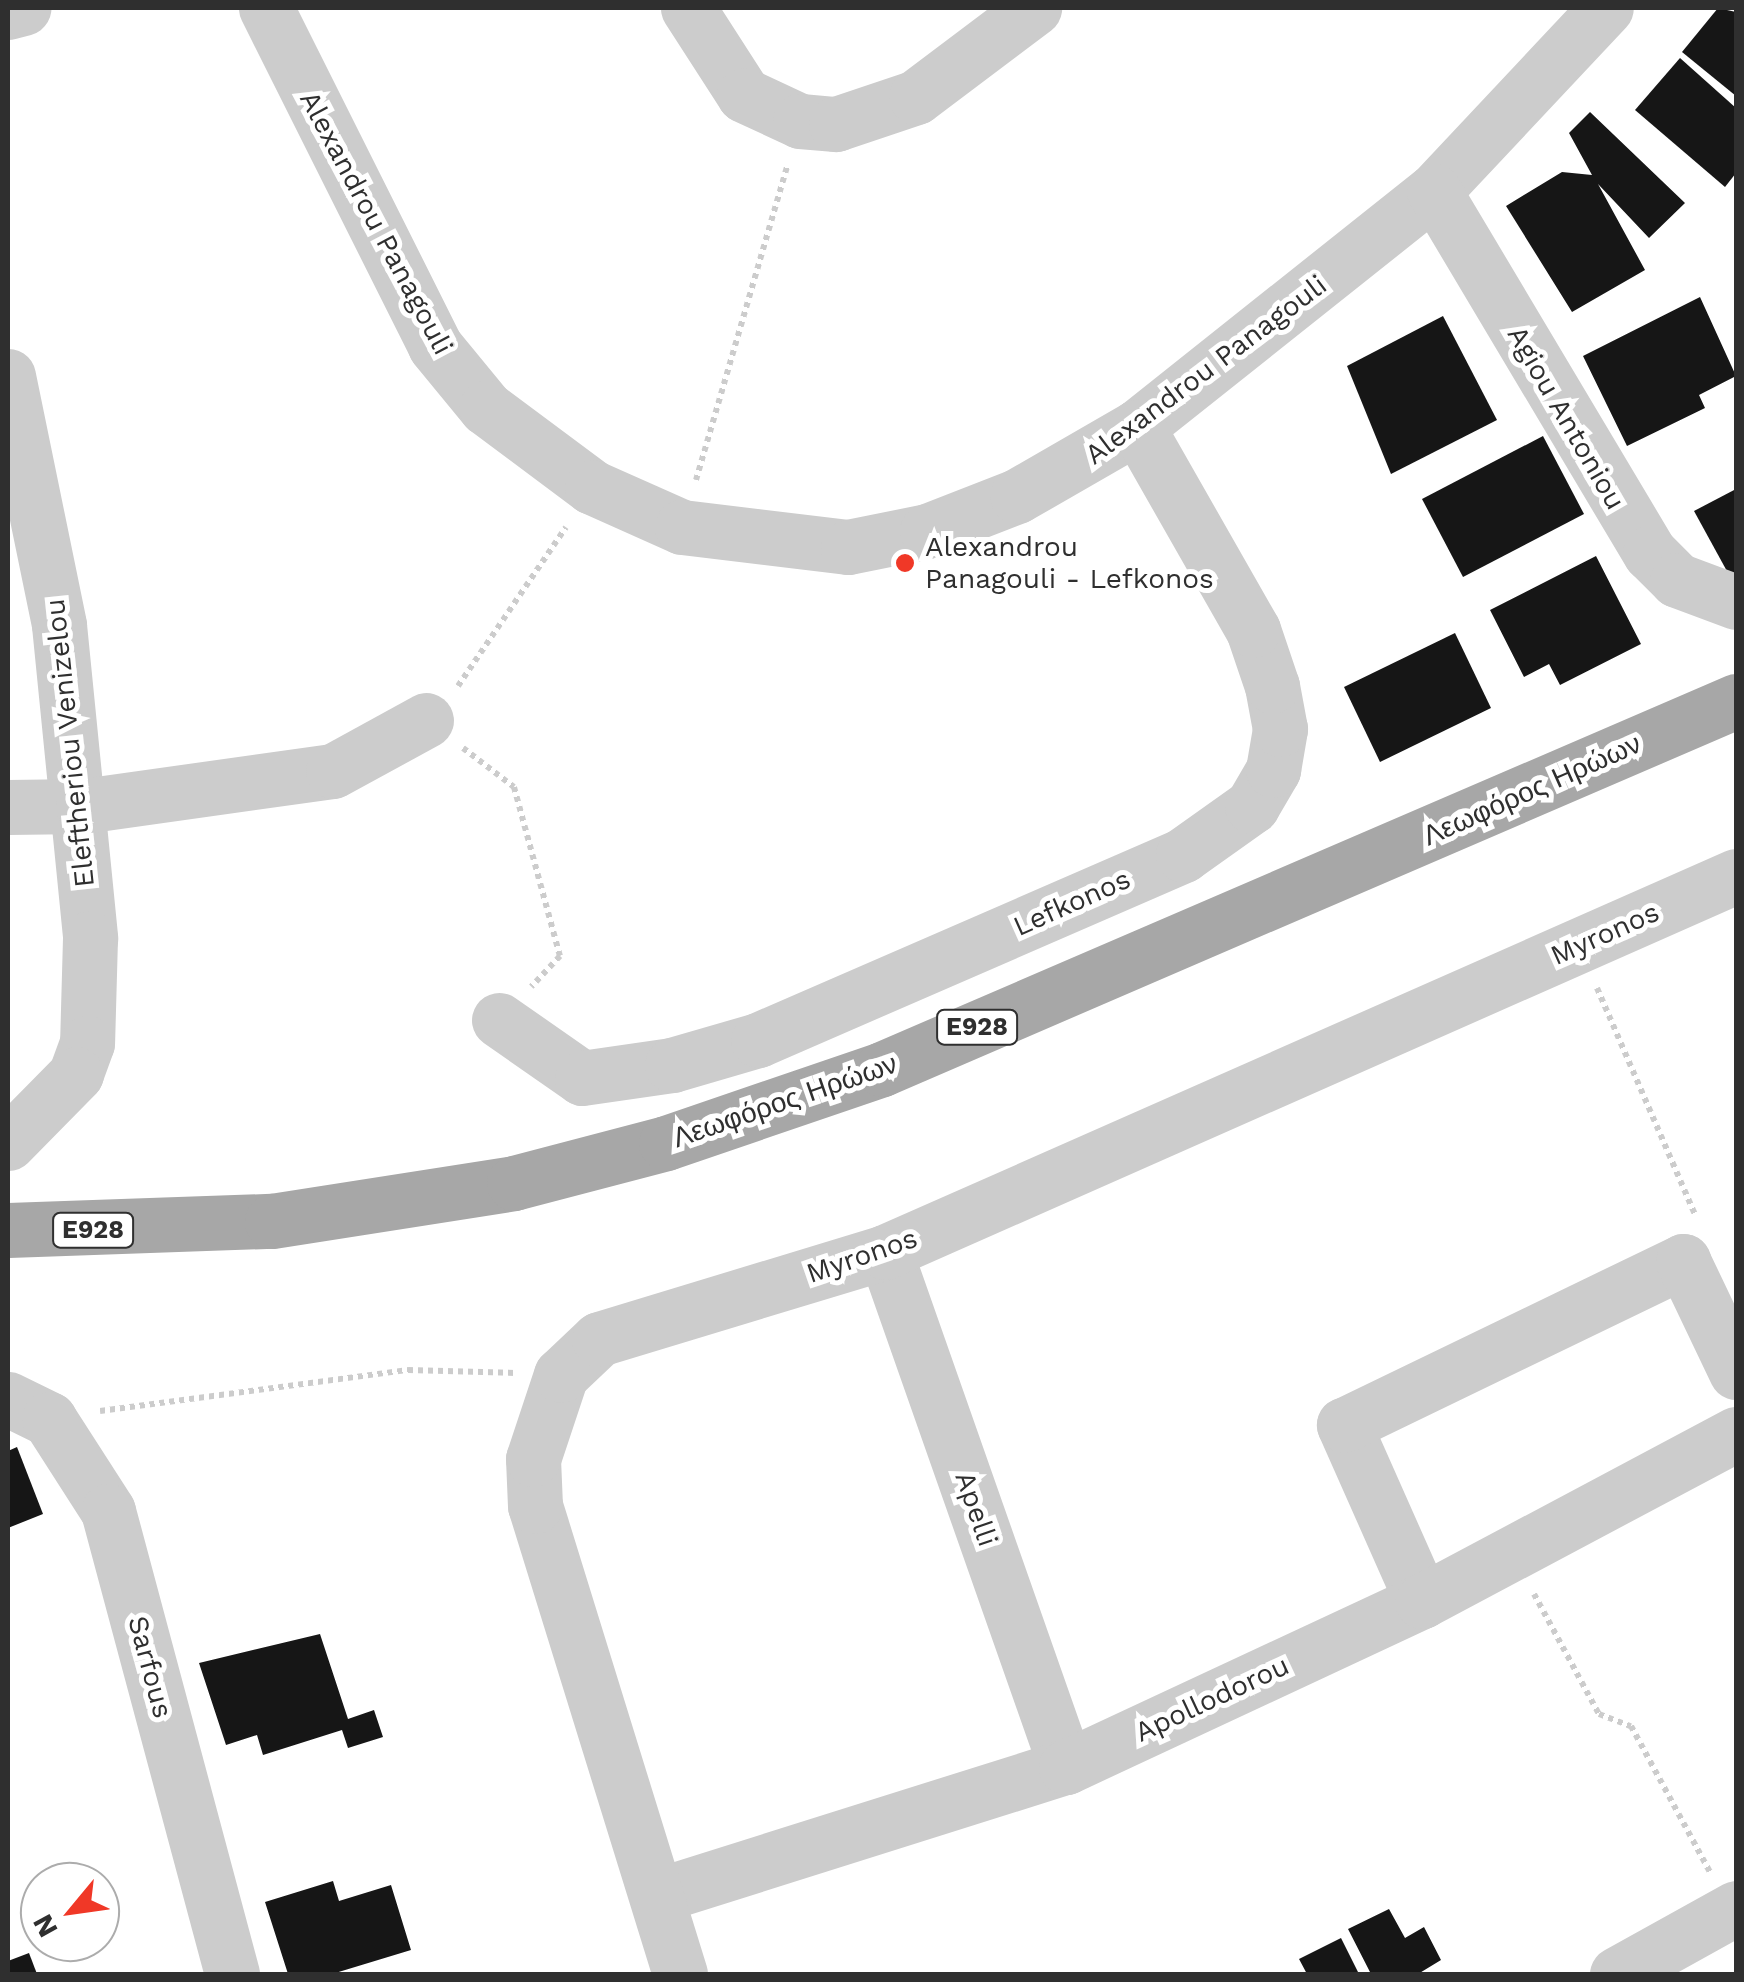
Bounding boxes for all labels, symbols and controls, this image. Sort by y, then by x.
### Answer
street label: Alexandrou Panagouli [292,85,460,361]
street label: Alexandrou Panagouli [1079,268,1333,472]
street label: Agiou Antoniou [1500,320,1632,516]
place label: Alexandrou Panagouli - Lefkonos [925,530,1214,596]
marker: Alexandrou Panagouli - Lefkonos [894,552,916,574]
street label: Eleftheriou Venizelou [38,596,102,890]
street label: Λεωφόρος Ηρώων [1418,727,1646,853]
street label: Lefkonos [1008,862,1136,944]
street label: Myronos [1546,895,1664,973]
road number: E928 [934,1007,1020,1047]
street label: Λεωφόρος Ηρώων [668,1047,902,1155]
road number: E928 [51,1210,136,1250]
street label: Myronos [802,1221,922,1291]
street label: Apelli [948,1467,1004,1551]
street label: Sarfous [120,1612,180,1722]
street label: Apollodorou [1130,1649,1294,1749]
north arrow [20,1862,120,1962]
text: N [26,1909,65,1943]

